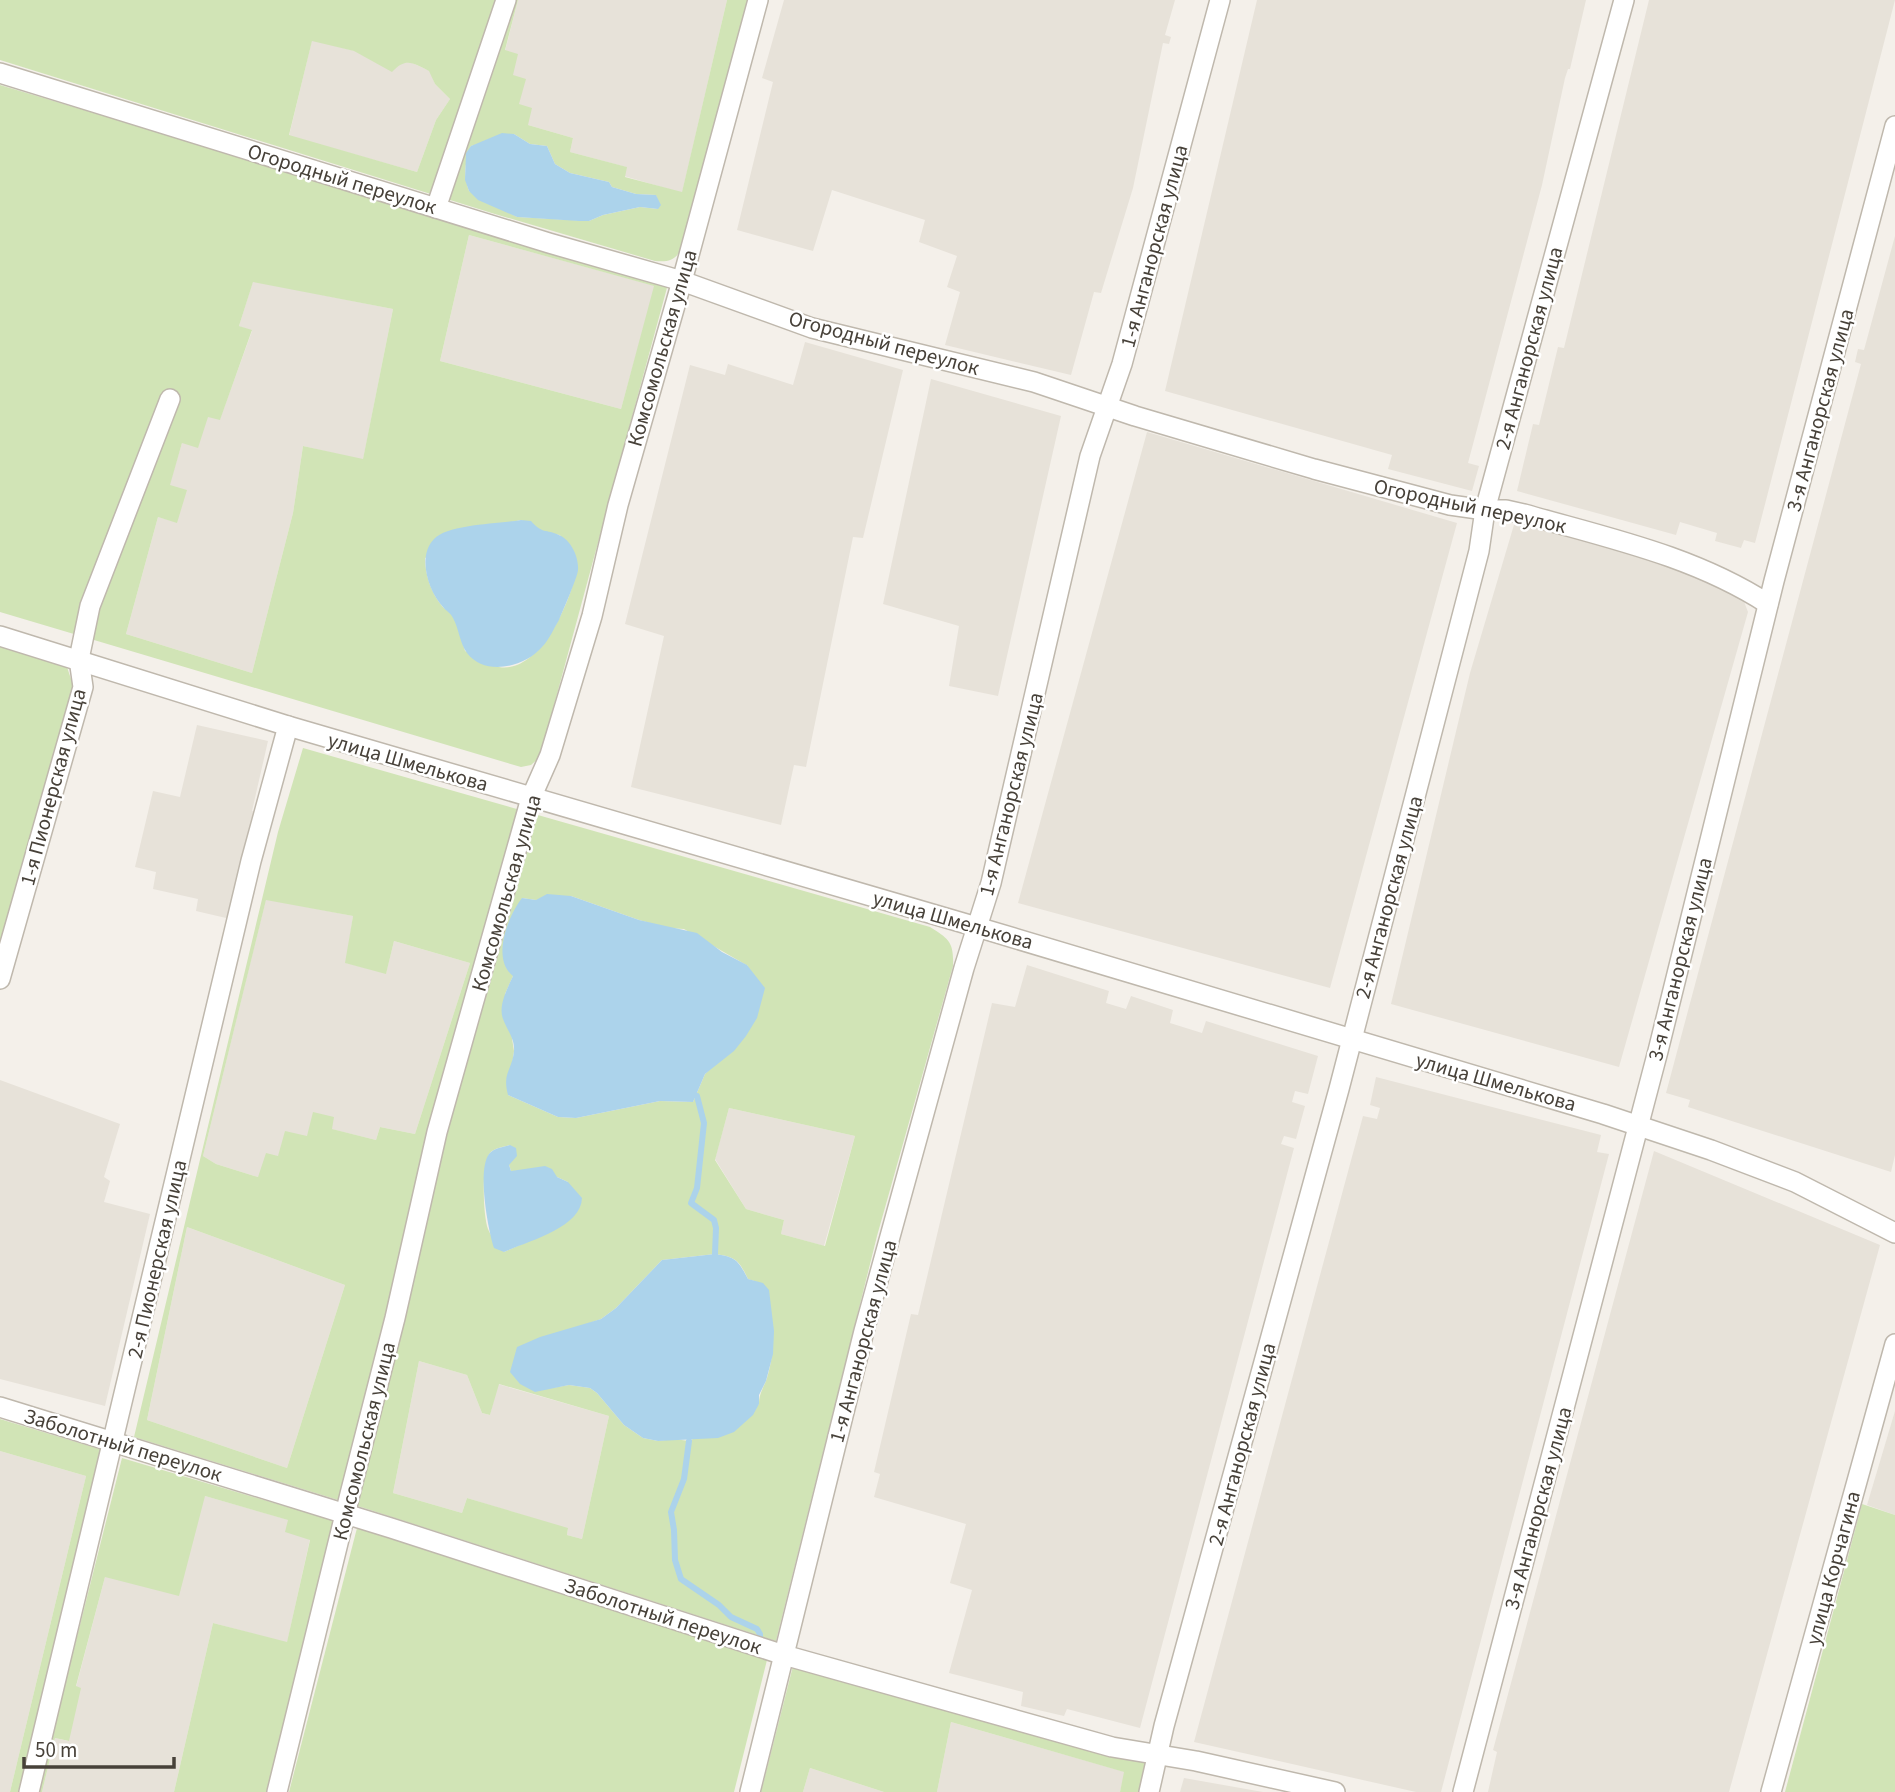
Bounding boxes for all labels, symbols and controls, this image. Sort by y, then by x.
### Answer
street label: Огородный переулок [244,136,441,222]
street label: 1-я Анганорская улица [1112,141,1196,351]
street label: 2-я Анганорская улица [1487,243,1571,453]
street label: Комсомольская улица [620,246,704,450]
street label: Огородный переулок [785,303,983,383]
street label: 3-я Анганорская улица [1778,305,1862,515]
street label: Огородный переулок [1371,471,1570,541]
street label: 1-я Пионерская улица [12,685,94,889]
street label: 1-я Анганорская улица [971,689,1051,899]
street label: улица Шмелькова [324,725,492,799]
street label: Комсомольская улица [464,791,548,995]
street label: 2-я Анганорская улица [1347,792,1431,1002]
street label: 3-я Анганорская улица [1640,854,1720,1064]
street label: улица Шмелькова [869,883,1037,957]
street label: улица Шмелькова [1412,1045,1580,1119]
street label: 2-я Пионерская улица [120,1157,194,1361]
street label: 1-я Анганорская улица [821,1236,905,1446]
street label: Комсомольская улица [325,1339,403,1543]
street label: 2-я Анганорская улица [1200,1339,1284,1549]
street label: Заболотный переулок [20,1401,226,1490]
street label: 3-я Анганорская улица [1496,1403,1580,1613]
street label: улица Корчагина [1798,1488,1868,1648]
street label: Заболотный переулок [561,1570,766,1662]
scale bar [24,1726,175,1770]
text: 50 m [35,1735,77,1765]

